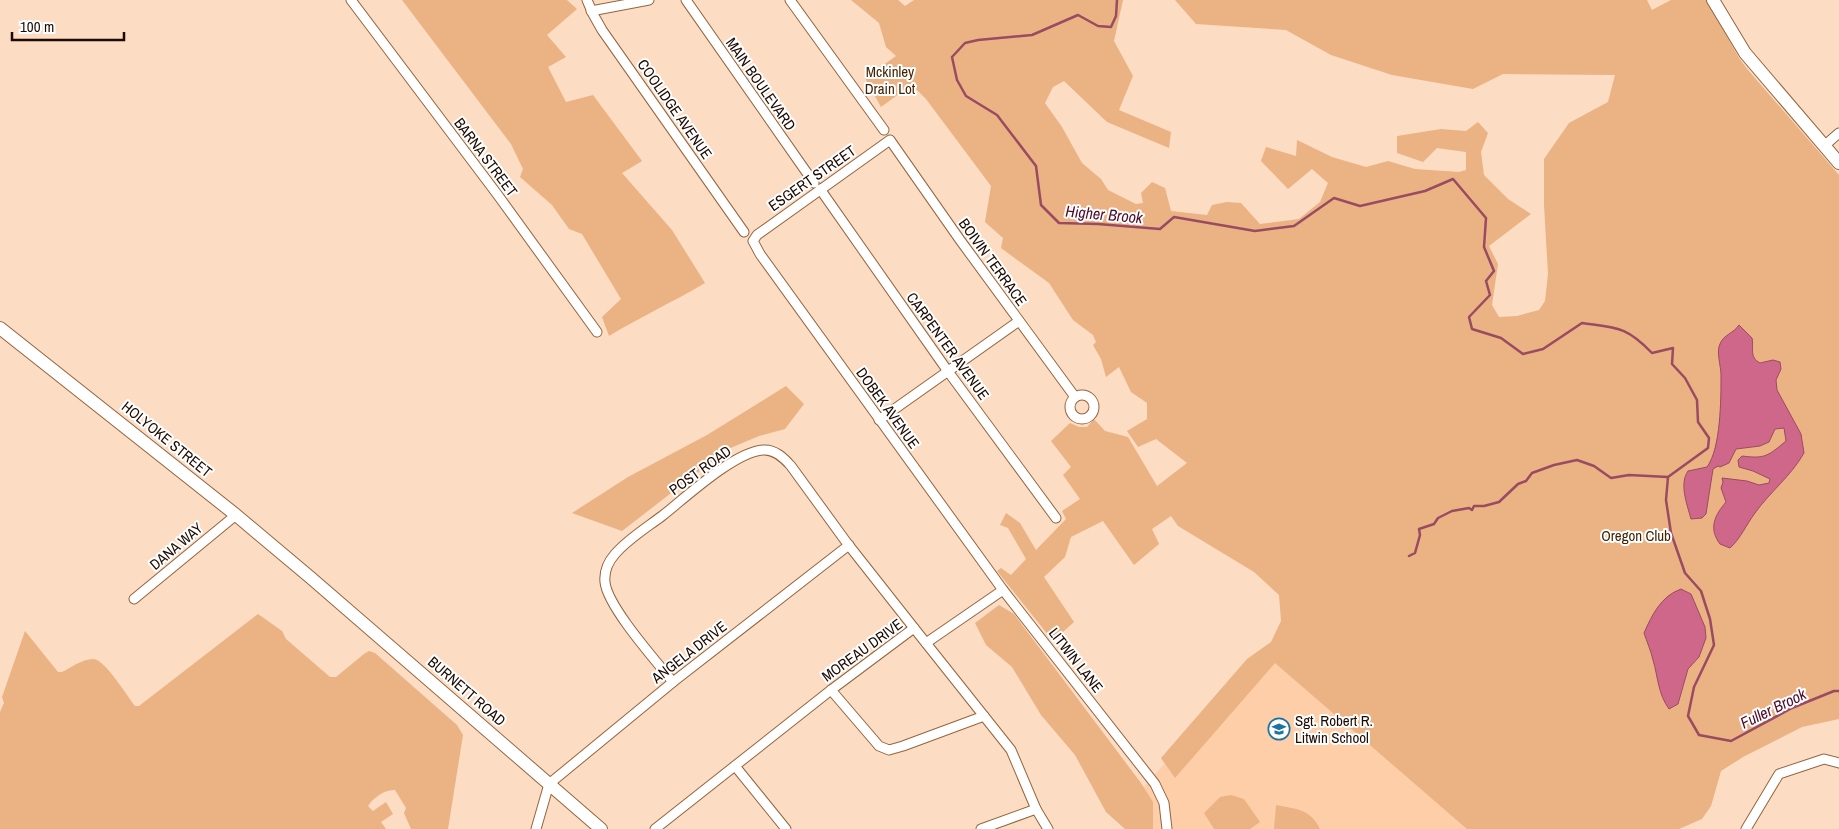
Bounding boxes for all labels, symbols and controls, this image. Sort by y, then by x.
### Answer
scale bar [12,10,125,42]
text: 100 m [20,16,54,37]
street label: MAIN BOULEVARD [721,33,801,135]
street label: COOLIDGE AVENUE [633,55,717,163]
park label: Mckinley Drain Lot [865,61,916,99]
street label: BARNA STREET [449,113,523,201]
street label: ESGERT STREET [764,140,860,216]
water label: Higher Brook [1065,200,1144,228]
street label: BOIVIN TERRACE [954,214,1032,310]
street label: CARPENTER AVENUE [902,288,994,404]
street label: DOBEK AVENUE [851,363,925,453]
street label: HOLYOKE STREET [117,396,217,482]
street label: POST ROAD [665,440,735,500]
street label: DANA WAY [145,517,208,574]
park label: Oregon Club [1601,525,1671,546]
street label: MOREAU DRIVE [817,614,907,686]
street label: ANGELA DRIVE [646,616,731,689]
street label: LITWIN LANE [1044,623,1108,697]
street label: BURNETT ROAD [424,651,511,731]
water label: Fuller Brook [1736,682,1810,733]
place label: Sgt. Robert R. Litwin School [1295,710,1373,748]
school or university icon: Sgt. Robert R. Litwin School [1267,717,1291,741]

